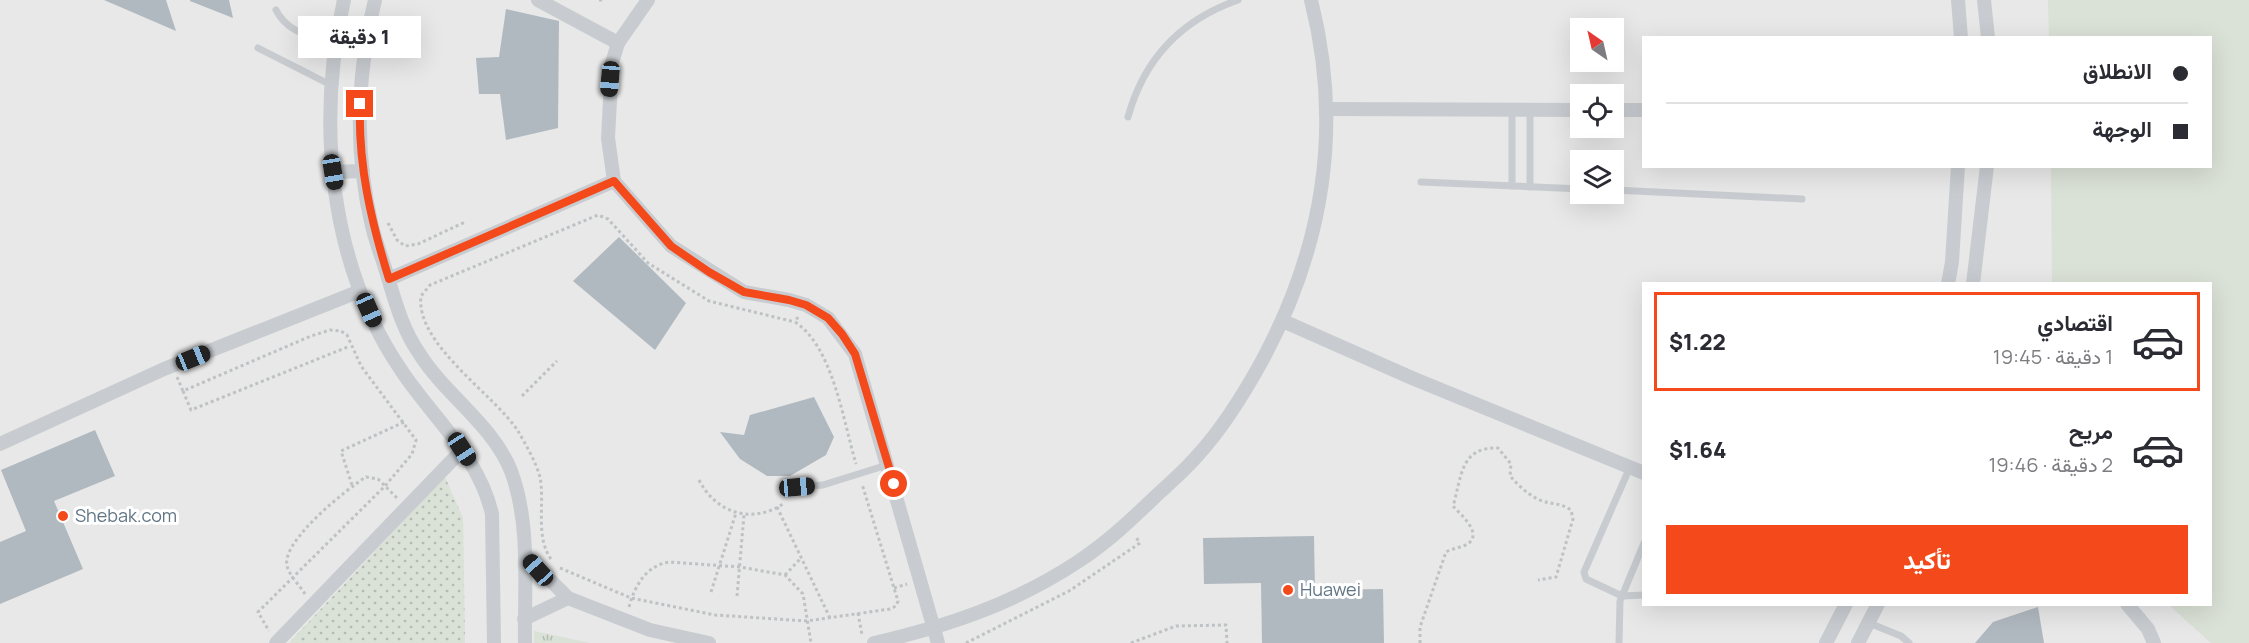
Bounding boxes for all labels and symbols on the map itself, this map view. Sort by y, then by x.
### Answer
callout: 1 دقيقة [298,17,422,59]
north arrow [1570,18,1624,72]
car [599,60,621,98]
route end [346,90,373,117]
car [321,153,345,191]
car [353,290,385,330]
car [173,343,213,373]
car [445,429,479,469]
route start [880,470,907,497]
car [778,476,816,498]
place label: Shebak.com [75,503,177,527]
marker: Shebak.com [56,509,70,523]
car [519,551,557,589]
place label: Huawei [1300,577,1361,601]
marker: Huawei [1281,583,1295,597]

